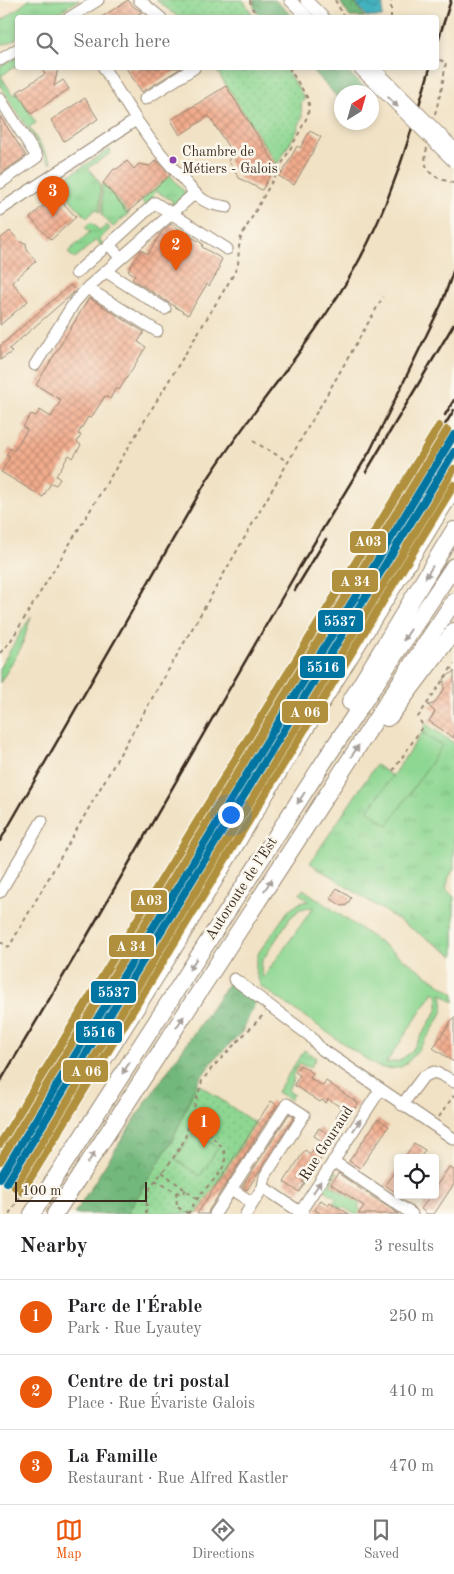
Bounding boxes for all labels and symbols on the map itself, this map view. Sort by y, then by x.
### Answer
north arrow [334,85,379,130]
one-way arrow [387,96,399,108]
place label: Chambre de Métiers - Galois [182,145,278,176]
marker: Chambre de Métiers - Galois [168,155,178,165]
pin: 3 [37,176,69,217]
pin: 2 [160,230,192,271]
line badge: A03 [349,530,387,554]
text: A03 [355,535,381,549]
one-way arrow [424,566,433,579]
line badge: A 34 [331,569,379,593]
text: A 34 [340,575,370,589]
line badge: 5537 [317,609,364,633]
text: 5537 [324,615,356,629]
one-way arrow [402,628,412,642]
line badge: 5516 [299,655,346,679]
text: 5516 [307,661,339,675]
line badge: A 06 [281,700,329,724]
text: A 06 [290,706,320,720]
one-way arrow [350,745,360,758]
one-way arrow [296,792,305,805]
your location [218,802,244,828]
street label: Autoroute de l’Est [203,835,281,943]
one-way arrow [263,879,272,892]
line badge: A03 [130,889,168,913]
text: A03 [136,894,162,908]
line badge: A 34 [108,934,155,958]
text: A 34 [116,940,146,954]
one-way arrow [189,957,198,971]
line badge: 5537 [90,980,137,1004]
text: 5537 [98,986,130,1000]
one-way arrow [175,1016,185,1029]
line badge: 5516 [75,1020,123,1044]
text: 5516 [83,1026,115,1040]
line badge: A 06 [62,1059,109,1083]
one-way arrow [122,1061,131,1074]
text: A 06 [71,1065,101,1079]
street label: Rue Gouraud [297,1104,357,1184]
pin: 1 [188,1107,220,1148]
one-way arrow [352,1119,361,1132]
one-way arrow [87,1152,96,1165]
scale bar [15,1179,148,1202]
one-way arrow [312,1180,321,1193]

